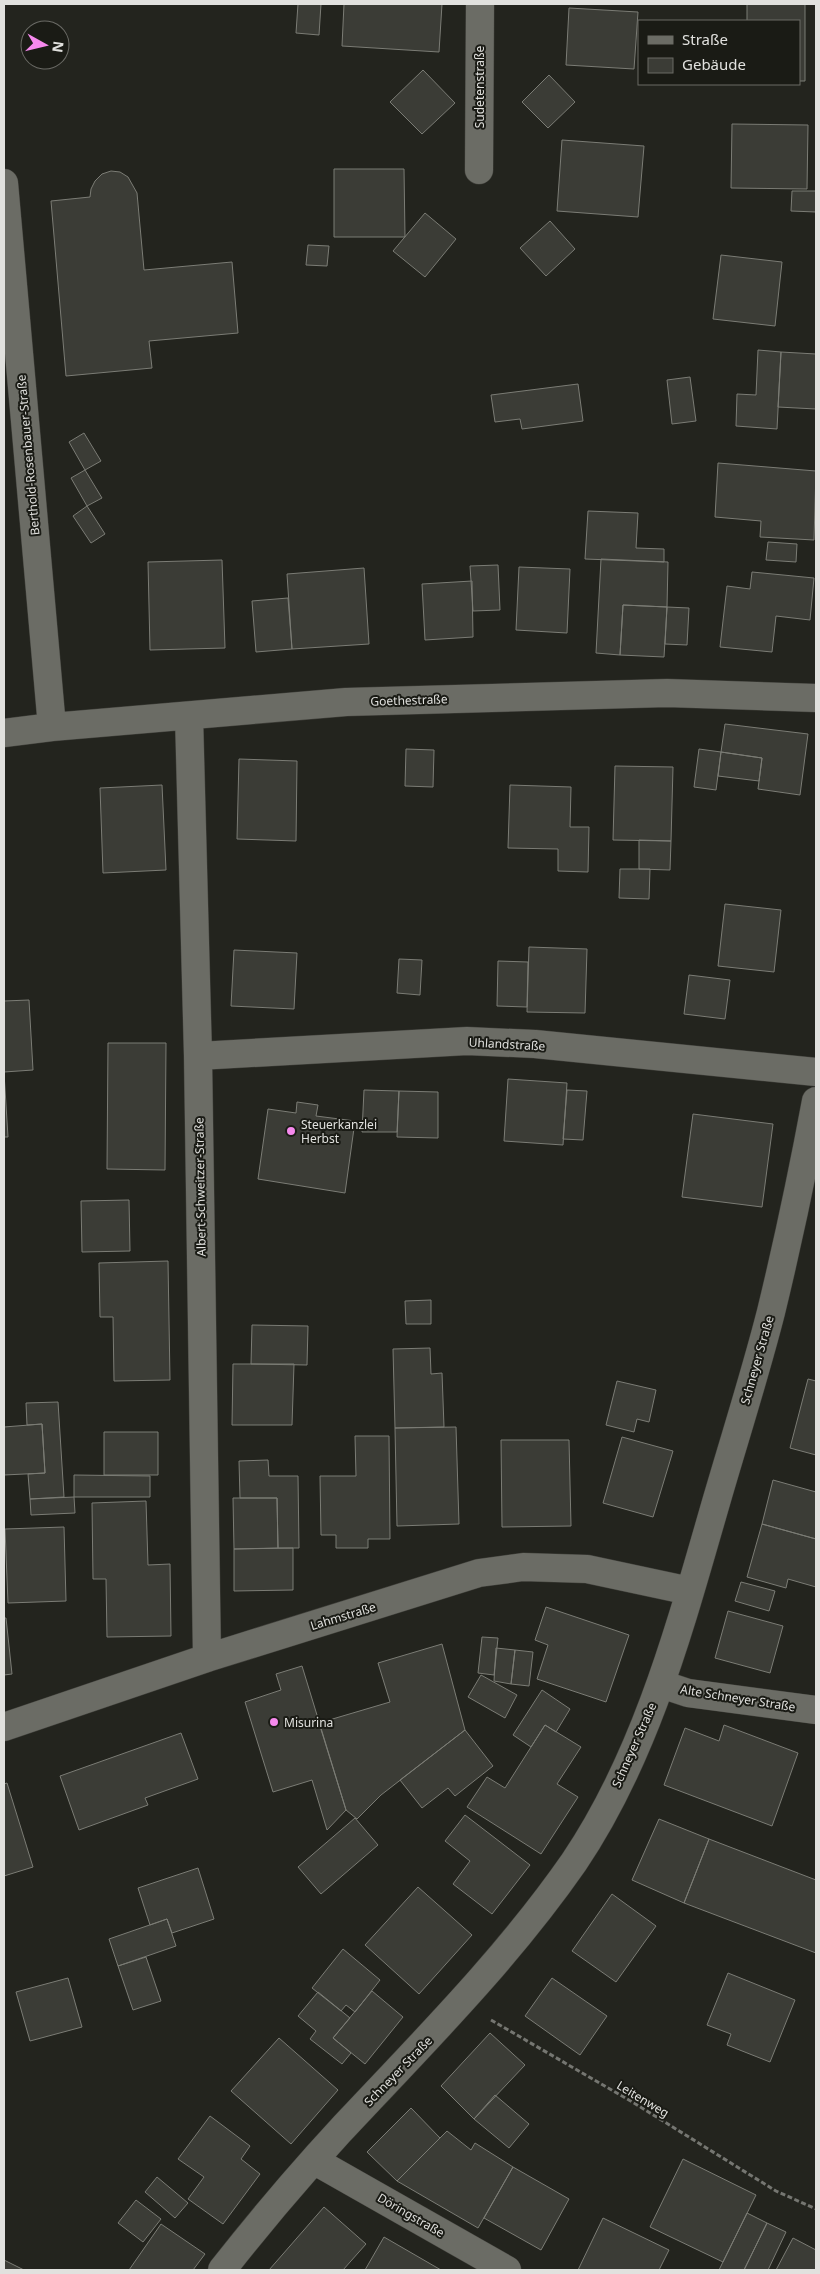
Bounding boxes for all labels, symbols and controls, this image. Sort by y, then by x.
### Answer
north arrow [20,20,70,70]
legend [638,20,800,85]
text: Straße [682,29,728,49]
text: N [48,40,69,54]
street label: Sudetenstraße [471,46,488,128]
text: Gebäude [682,54,746,74]
street label: Berthold-Rosenbauer-Straße [12,374,43,536]
street label: Goethestraße [370,690,448,710]
street label: Uhlandstraße [468,1034,546,1055]
place label: Steuerkanzlei Herbst [301,1116,377,1147]
street label: Albert-Schweitzer-Straße [190,1117,210,1257]
marker: Steuerkanzlei Herbst [285,1125,297,1137]
street label: Schneyer Straße [736,1314,778,1406]
street label: Lahmstraße [308,1598,378,1634]
street label: Alte Schneyer Straße [679,1681,797,1716]
street label: Schneyer Straße [608,1700,660,1790]
place label: Misurina [284,1714,333,1731]
marker: Misurina [268,1716,280,1728]
street label: Schneyer Straße [360,2032,436,2110]
street label: Leitenweg [614,2077,672,2121]
street label: Döringstraße [374,2189,448,2241]

